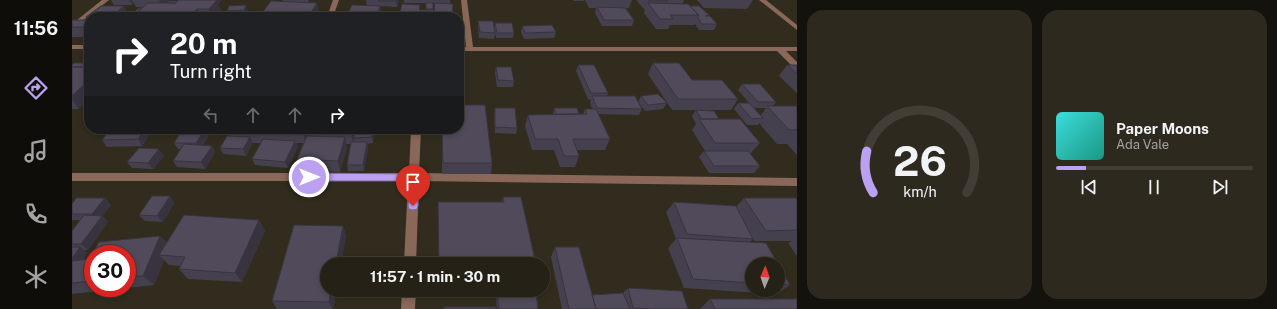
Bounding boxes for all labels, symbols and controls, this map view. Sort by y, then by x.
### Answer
text: 11:56 [14,18,58,39]
text: 20 m [170,27,237,60]
icon: right [104,28,156,80]
text: Turn right [170,61,252,82]
icon: directions [22,74,50,102]
icon: left [200,104,222,126]
icon: ahead [242,104,264,126]
icon: ahead [284,104,306,126]
icon: right [326,104,348,126]
text: Paper Moons [1116,120,1209,137]
text: 26 [893,135,946,184]
icon: music [22,137,50,165]
text: Ada Vale [1116,137,1169,152]
position arrow [288,156,330,198]
pin [396,165,430,206]
icon: arrive [402,171,424,193]
icon: previous [1078,176,1100,198]
icon: pause [1143,176,1165,198]
icon: next [1209,176,1231,198]
text: km/h [903,182,936,199]
icon: phone [22,200,50,228]
speed limit sign: 30 [84,245,136,297]
north arrow [745,257,785,297]
map controls [745,257,785,297]
icon: climate [22,263,50,291]
text: 11:57 · 1 min · 30 m [370,268,500,285]

